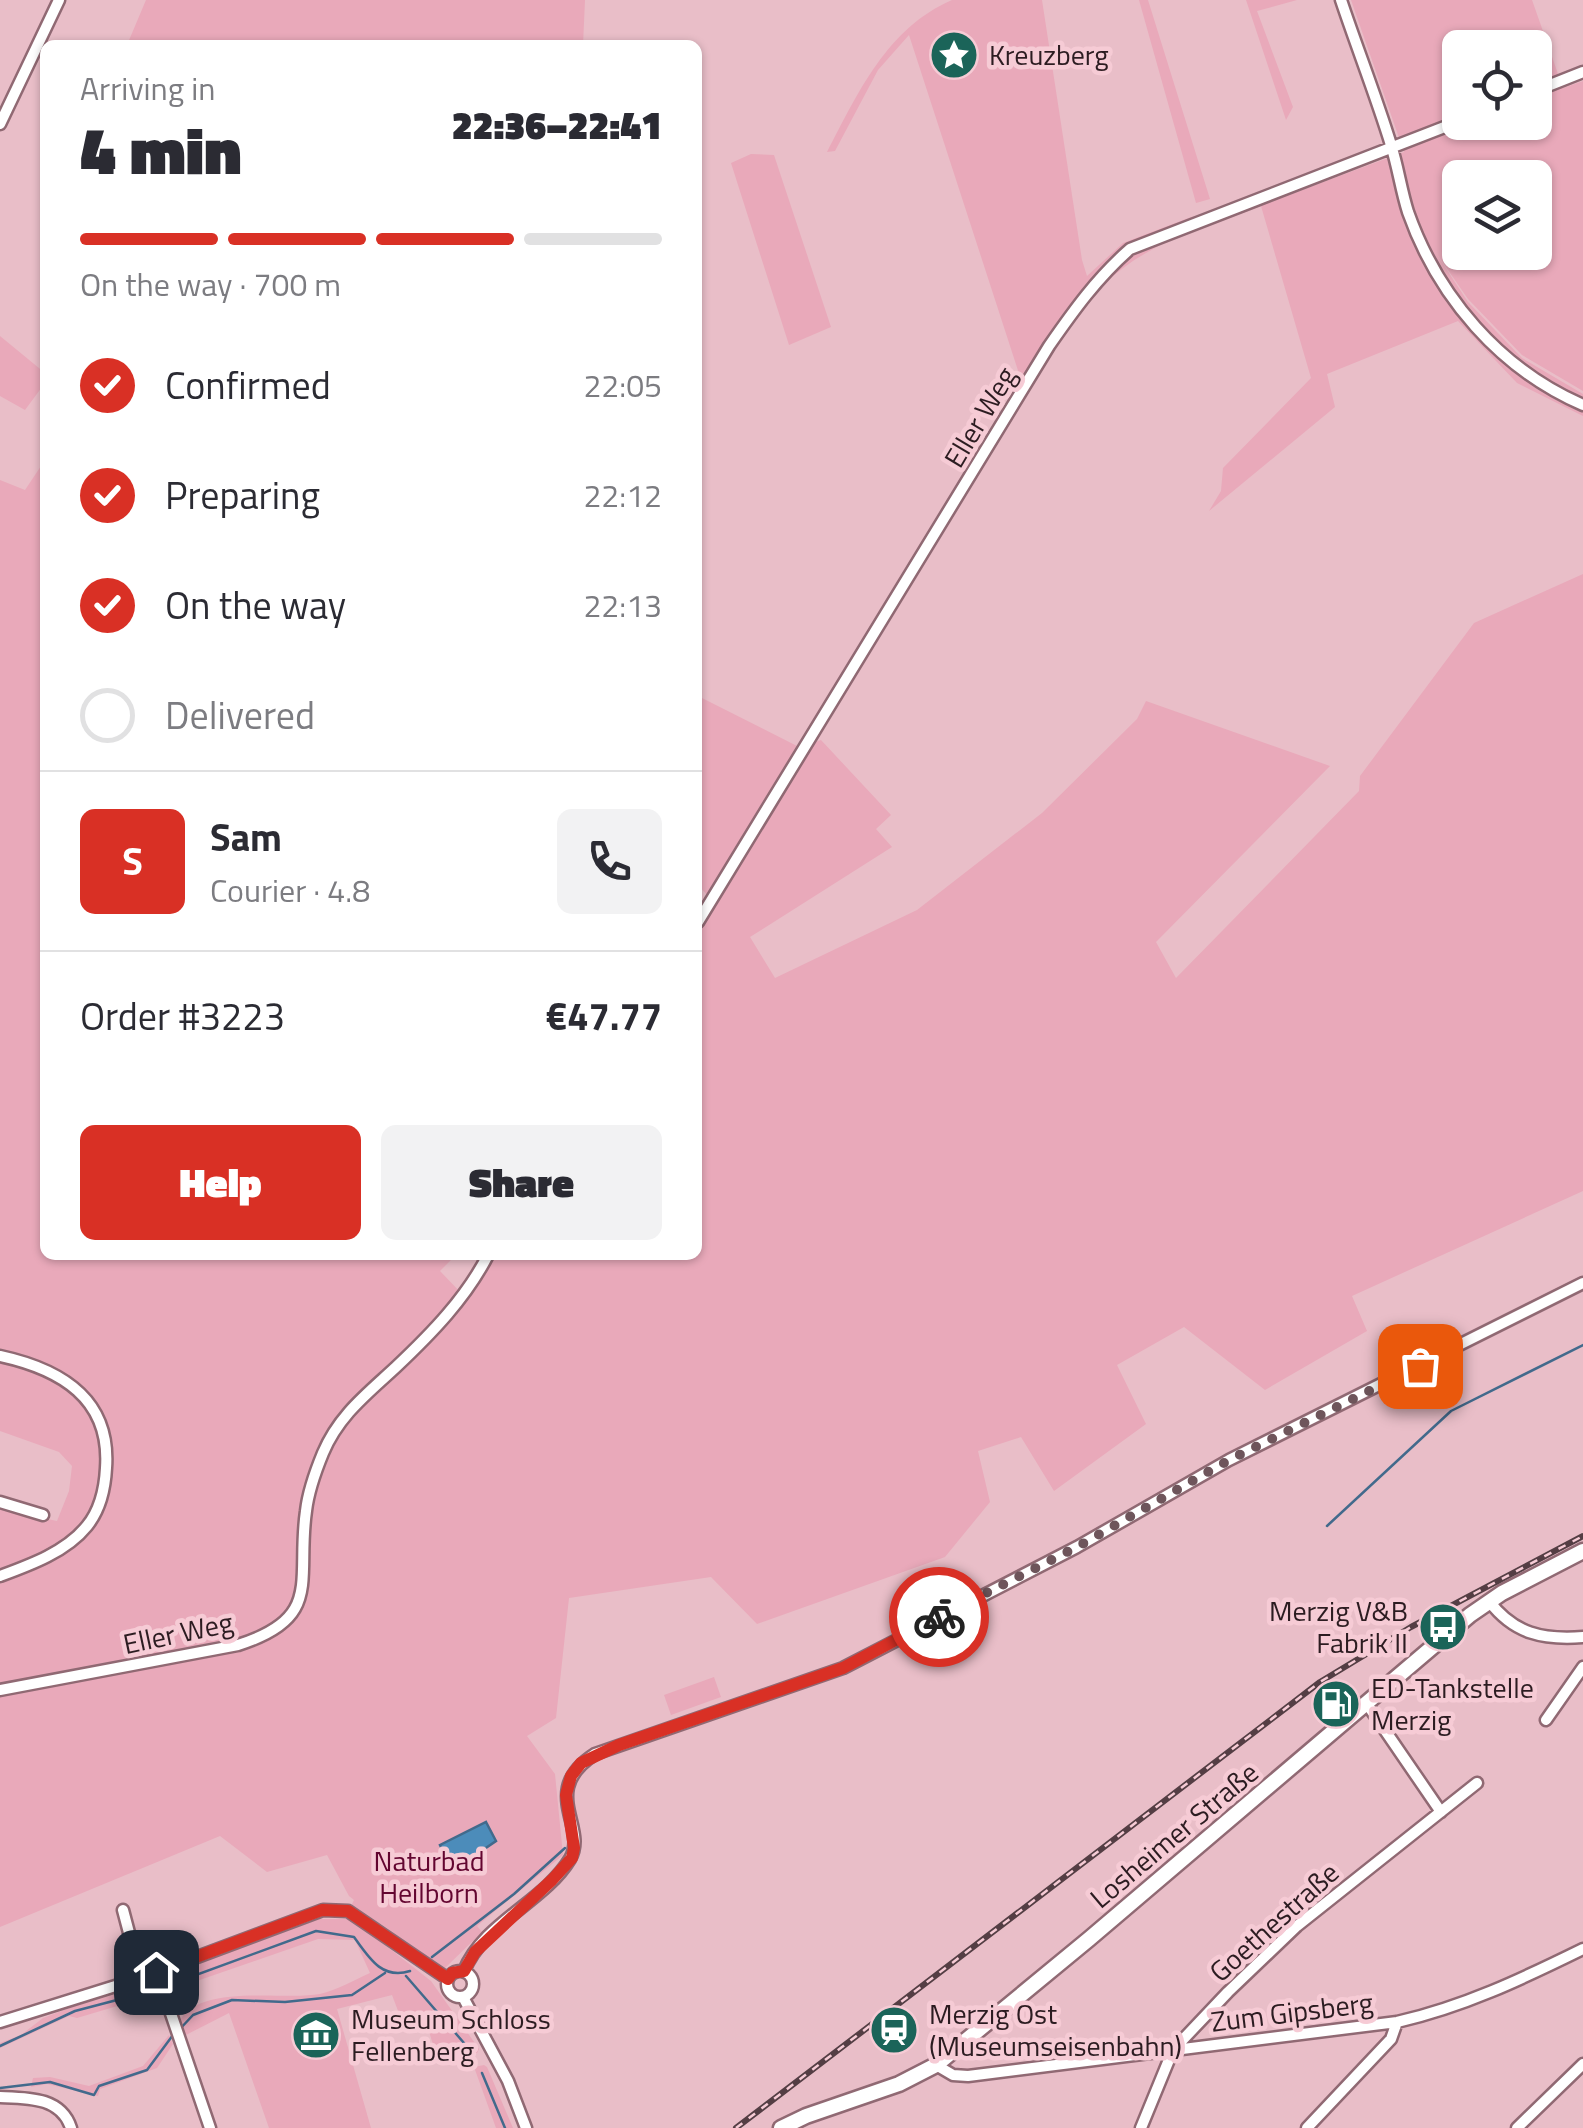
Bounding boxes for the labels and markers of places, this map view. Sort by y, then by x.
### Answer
place icon: Kreuzberg [928,29,980,81]
place label: Kreuzberg [989,33,1109,76]
pin [1378,1324,1463,1409]
place label: Merzig V&B Fabrik II [1269,1589,1408,1664]
bus stop icon: Merzig V&B Fabrik II [1417,1601,1469,1653]
place label: ED-Tankstelle Merzig [1371,1666,1534,1741]
fuel station icon: ED-Tankstelle Merzig [1310,1678,1362,1730]
pin [114,1930,199,2015]
place label: Merzig Ost (Museumseisenbahn) [929,1992,1182,2067]
place label: Museum Schloss Fellenberg [351,1997,551,2072]
station icon: Merzig Ost (Museumseisenbahn) [868,2004,920,2056]
museum icon: Museum Schloss Fellenberg [290,2009,342,2061]

